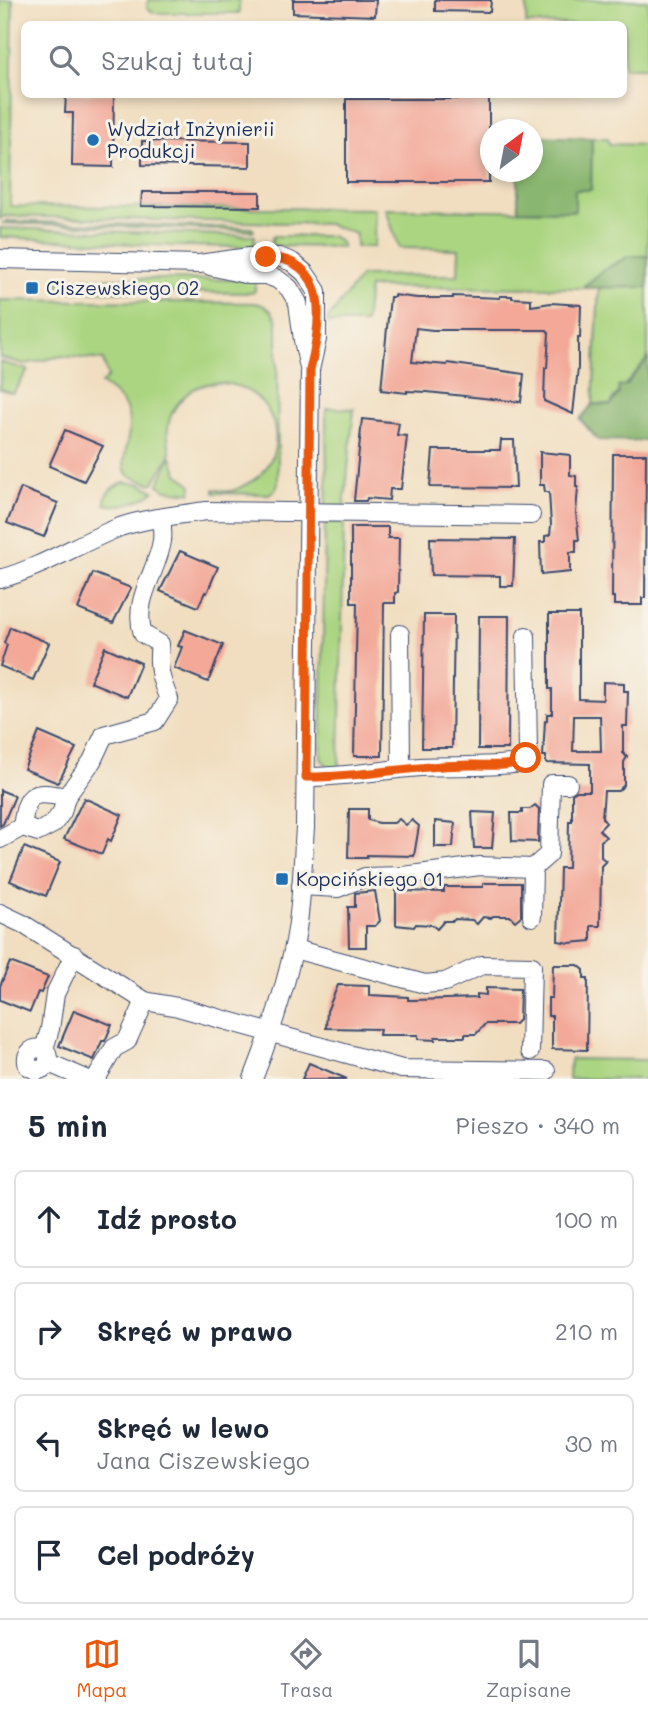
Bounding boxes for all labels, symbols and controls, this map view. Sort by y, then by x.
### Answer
search box [21,21,627,98]
icon: search [45,41,83,79]
text: Szukaj tutaj [101,43,253,77]
place label: Wydział Inżynierii Produkcji [107,116,274,163]
north arrow [480,119,543,182]
marker: Wydział Inżynierii Produkcji [85,132,101,148]
route end [250,241,281,272]
place label: Ciszewskiego 02 [46,275,199,300]
marker: Ciszewskiego 02 [24,280,40,296]
route start [510,742,541,773]
place label: Kopcińskiego 01 [296,866,444,891]
marker: Kopcińskiego 01 [274,871,290,887]
text: 5 min [28,1105,108,1145]
text: Pieszo · 340 m [455,1110,620,1140]
icon: ahead [30,1200,68,1238]
text: Idź prosto [97,1202,237,1236]
text: 100 m [554,1204,618,1234]
icon: right [30,1312,68,1350]
text: Skręć w prawo [97,1314,292,1348]
text: 210 m [555,1316,618,1346]
text: Skręć w lewo [97,1411,269,1445]
icon: left [30,1424,68,1462]
text: 30 m [565,1428,618,1458]
text: Jana Ciszewskiego [97,1445,310,1475]
icon: arrive [30,1536,68,1574]
text: Cel podróży [97,1538,255,1572]
tab: Mapa [76,1635,127,1702]
tab: Trasa [280,1635,333,1702]
tab: Zapisane [486,1635,571,1702]

